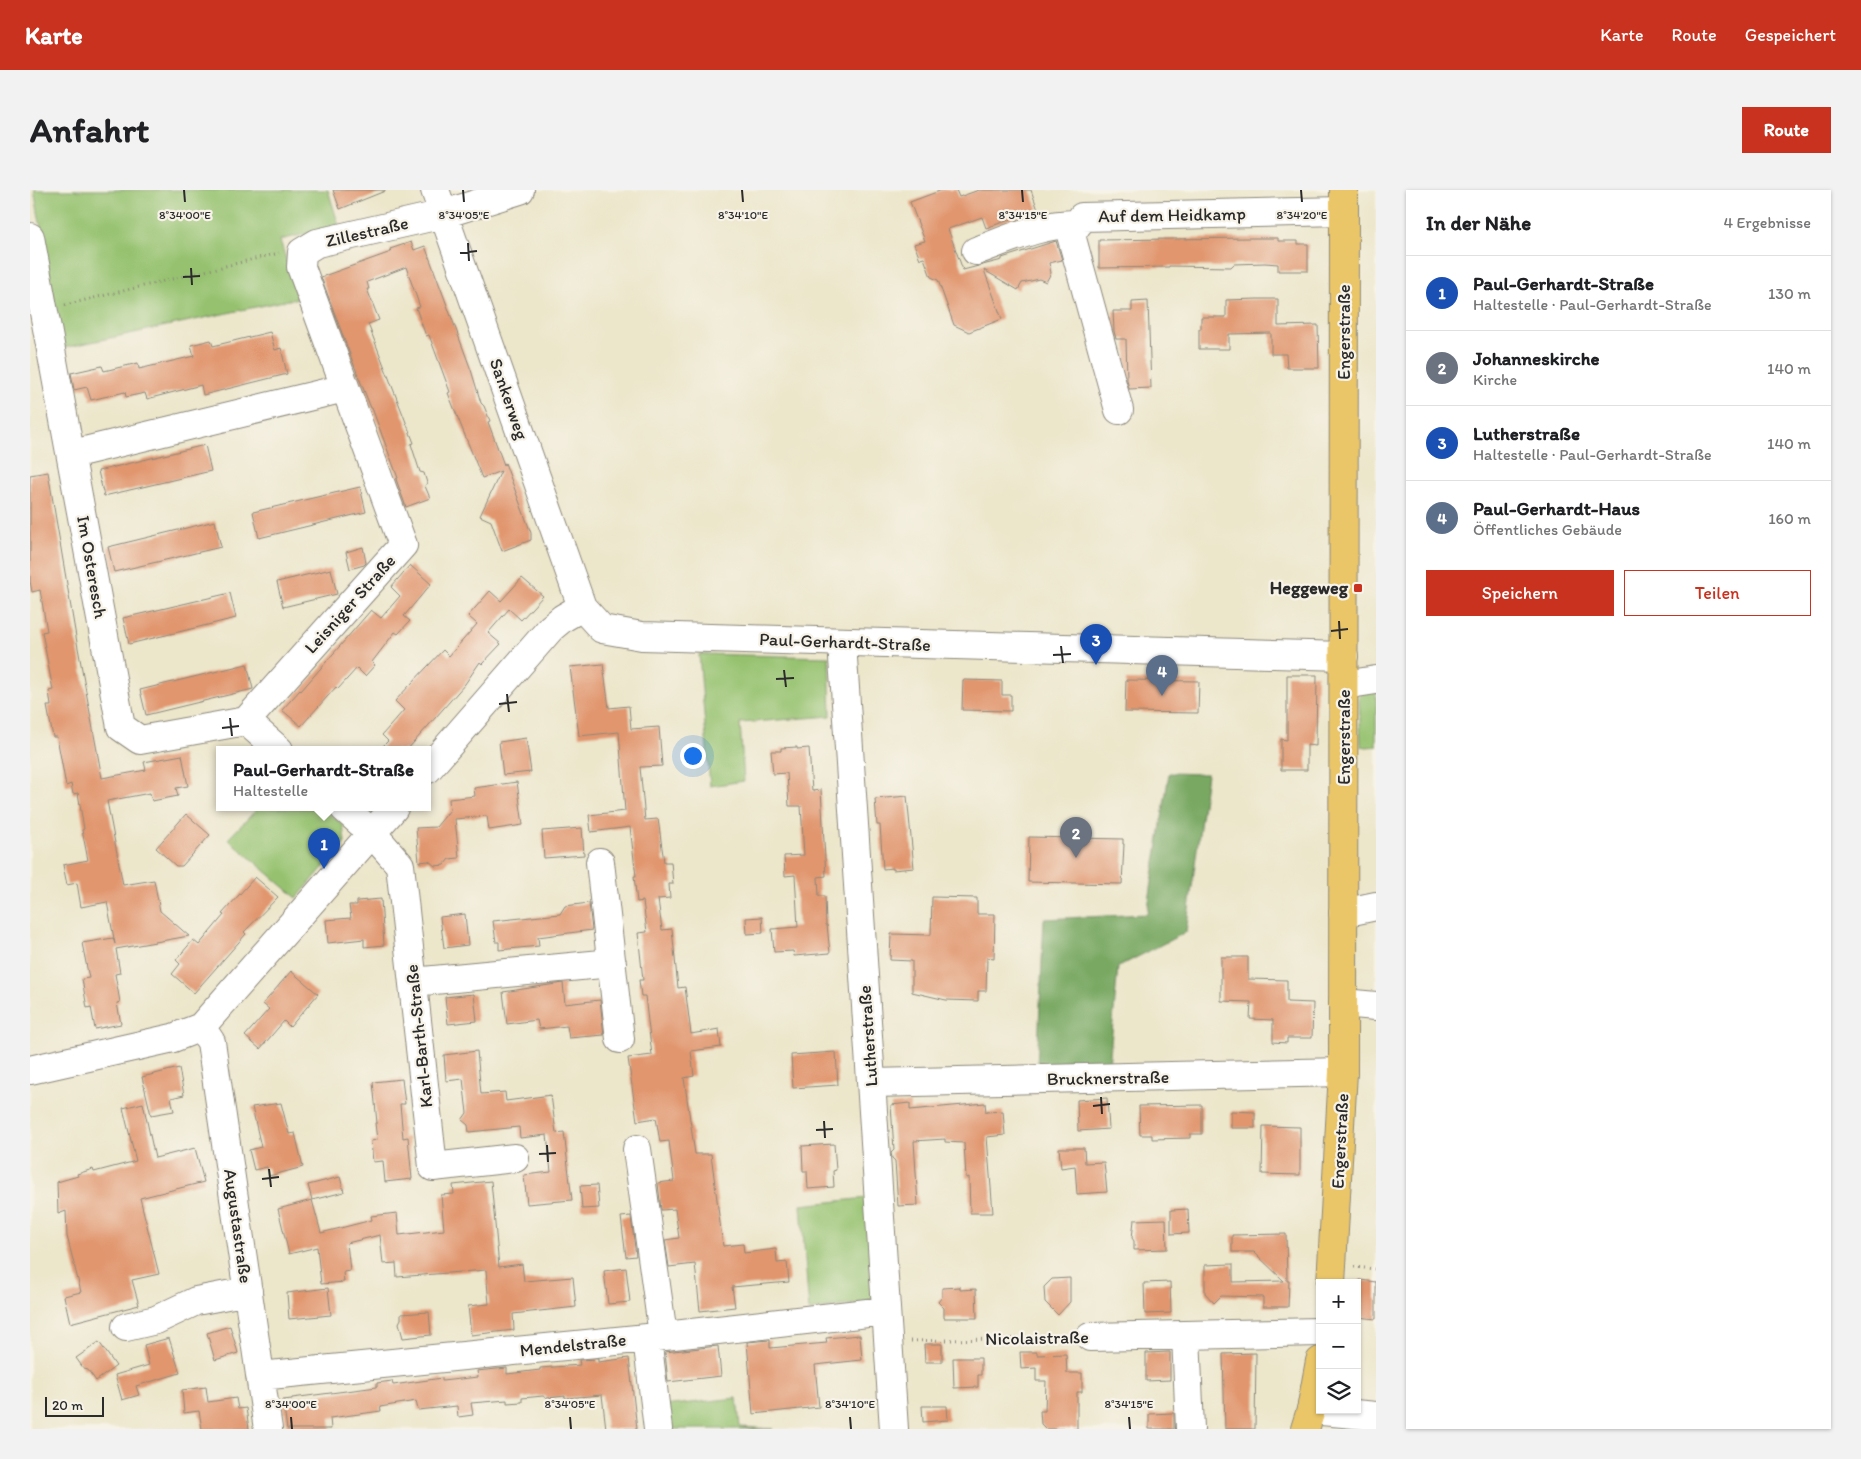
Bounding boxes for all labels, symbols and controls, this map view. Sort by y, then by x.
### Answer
text: Karte [25,21,83,50]
text: Karte [1600,24,1643,46]
text: Route [1671,24,1717,46]
text: Gespeichert [1745,24,1836,46]
button: Route [1742,107,1831,153]
text: Anfahrt [30,109,149,151]
street label: Auf dem Heidkamp [1098,203,1246,227]
text: 8°34'00"E [159,208,211,222]
text: 8°34'05"E [439,208,490,222]
text: 8°34'10"E [718,208,768,222]
text: 8°34'15"E [999,208,1048,222]
text: 8°34'20"E [1277,208,1328,222]
text: In der Nähe [1426,210,1531,235]
street label: Zillestraße [323,212,411,252]
text: 4 Ergebnisse [1723,213,1811,232]
text: Paul-Gerhardt-Straße [1473,272,1654,295]
street label: Engerstraße [1333,284,1355,380]
text: 1 [1438,284,1446,303]
text: 130 m [1768,284,1811,303]
text: Haltestelle · Paul-Gerhardt-Straße [1473,295,1712,314]
text: Johanneskirche [1473,347,1599,370]
street label: Sankerweg [485,355,533,443]
text: 2 [1438,359,1446,378]
text: 140 m [1767,359,1811,378]
text: Kirche [1473,370,1517,389]
text: Lutherstraße [1473,422,1580,445]
text: 3 [1438,434,1446,453]
text: 140 m [1767,434,1811,453]
text: Haltestelle · Paul-Gerhardt-Straße [1473,445,1712,464]
text: Paul-Gerhardt-Haus [1473,497,1640,520]
text: 4 [1437,509,1447,528]
text: 160 m [1768,509,1811,528]
street label: Im Osteresch [72,514,112,620]
text: Öffentliches Gebäude [1473,520,1622,539]
street label: Leisniger Straße [300,550,400,658]
button: Speichern [1426,570,1614,616]
button: Teilen [1624,570,1811,616]
place label: Heggeweg [1270,577,1349,599]
marker: Heggeweg [1352,582,1364,594]
pin: 3 [1080,624,1112,665]
street label: Paul-Gerhardt-Straße [759,628,931,656]
pin: 4 [1146,655,1178,696]
street label: Engerstraße [1333,689,1355,785]
your location [680,743,706,769]
popup [216,746,431,811]
text: Paul-Gerhardt-Straße [233,758,414,781]
text: Haltestelle [233,781,308,800]
pin: 2 [1060,817,1092,858]
pin: 1 [308,828,340,869]
street label: Karl-Barth-Straße [401,963,437,1109]
street label: Lutherstraße [853,985,883,1087]
street label: Brucknerstraße [1047,1066,1169,1090]
street label: Engerstraße [1327,1093,1353,1189]
street label: Augustastraße [219,1167,257,1285]
map controls [1316,1279,1361,1414]
button: + [1316,1279,1361,1324]
button: − [1316,1324,1361,1369]
street label: Nicolaistraße [985,1326,1089,1350]
street label: Mendelstraße [519,1328,627,1362]
button: layers [1316,1369,1361,1414]
scale bar [45,1394,104,1417]
text: 20 m [52,1397,83,1414]
text: 8°34'00"E [265,1397,317,1411]
text: 8°34'05"E [545,1397,596,1411]
text: 8°34'10"E [825,1397,875,1411]
text: 8°34'15"E [1105,1397,1154,1411]

